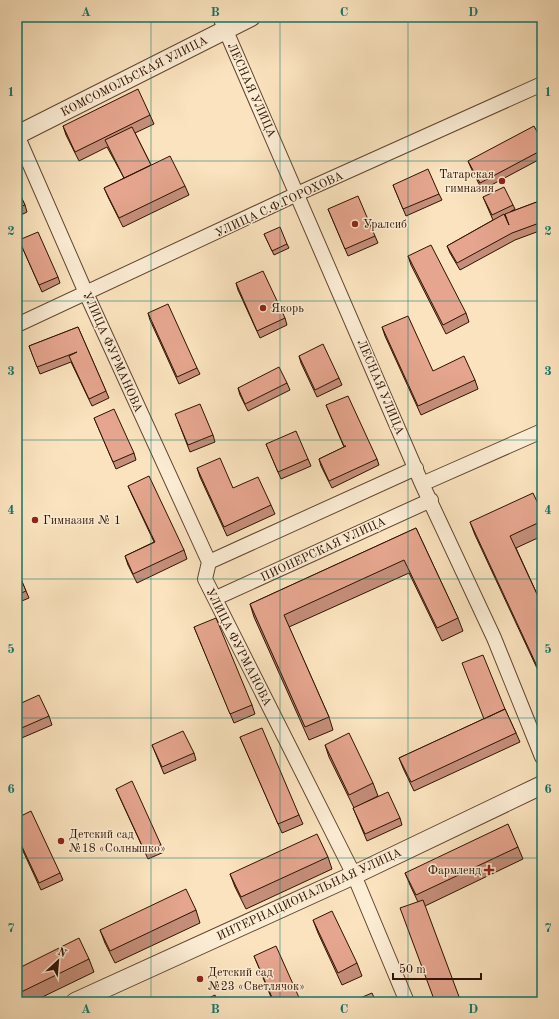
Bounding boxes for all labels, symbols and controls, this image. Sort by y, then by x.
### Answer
text: A [81,6,91,19]
text: B [210,6,220,19]
text: C [340,6,348,19]
text: D [468,6,478,19]
street label: КОМСОМОЛЬСКАЯ УЛИЦА [59,35,210,119]
street label: ЛЕСНАЯ УЛИЦА [225,41,277,140]
text: 1 [7,86,15,99]
text: 1 [544,86,552,99]
place label: Татарская гимназия [439,169,494,195]
street label: УЛИЦА С.Ф.ГОРОХОВА [214,170,345,240]
marker: Татарская гимназия [497,176,507,186]
marker: Уралсиб [350,219,360,229]
place label: Уралсиб [363,219,407,231]
text: 2 [7,225,15,238]
text: 2 [544,225,552,238]
street label: УЛИЦА ФУРМАНОВА [80,290,144,414]
marker: Якорь [258,303,268,313]
place label: Якорь [271,303,304,315]
street label: ЛЕСНАЯ УЛИЦА [355,338,406,437]
text: 3 [7,365,15,378]
text: 3 [544,365,552,378]
text: 4 [7,504,15,517]
text: 4 [544,504,552,517]
marker: Гимназия № 1 [30,515,40,525]
place label: Гимназия № 1 [43,515,121,527]
street label: ПИОНЕРСКАЯ УЛИЦА [259,516,388,584]
street label: УЛИЦА ФУРМАНОВА [203,587,273,708]
text: 5 [7,643,15,656]
text: 5 [544,643,552,656]
text: 6 [7,783,15,796]
text: 6 [544,783,552,796]
place label: Детский сад №18 «Солнышко» [69,829,166,855]
marker: Детский сад №18 «Солнышко» [56,836,66,846]
street label: ИНТЕРНАЦИОНАЛЬНАЯ УЛИЦА [215,847,404,943]
place label: Фармленд [428,865,481,877]
marker: Фармленд [484,865,494,875]
text: 7 [7,922,15,935]
text: 7 [544,922,552,935]
north arrow [38,941,78,981]
text: N [56,947,68,960]
scale bar [393,955,481,981]
text: 50 m [399,963,426,976]
place label: Детский сад №23 «Светлячок» [208,967,305,993]
marker: Детский сад №23 «Светлячок» [195,974,205,984]
text: A [81,1003,91,1016]
text: B [210,1003,220,1016]
text: C [340,1003,348,1016]
text: D [468,1003,478,1016]

